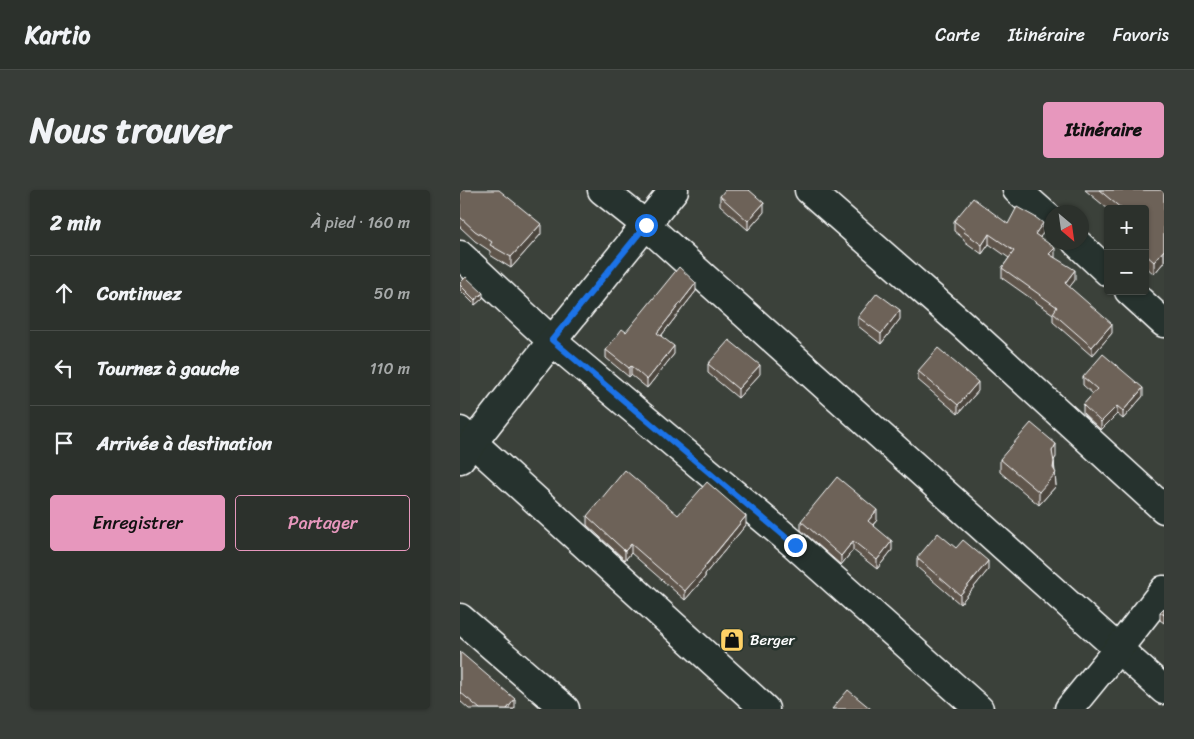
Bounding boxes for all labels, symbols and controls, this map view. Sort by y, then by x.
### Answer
text: Kartio [25,14,90,56]
text: Carte [935,19,980,51]
text: Itinéraire [1008,19,1085,51]
text: Favoris [1113,19,1169,51]
text: Nous trouver [30,99,230,161]
button: Itinéraire [1043,102,1164,158]
text: 2 min [50,204,101,242]
north arrow [1044,205,1089,250]
map controls [1104,205,1149,295]
button: + [1104,205,1149,250]
text: À pied · 160 m [311,208,410,237]
route start [635,214,658,237]
button: − [1104,250,1149,295]
text: Continuez [97,277,182,310]
icon: ahead [50,279,78,307]
text: 50 m [374,279,410,308]
text: Tournez à gauche [97,352,239,385]
icon: left [50,354,78,382]
text: 110 m [370,354,410,383]
text: Arrivée à destination [97,427,272,460]
icon: arrive [50,429,78,457]
button: Enregistrer [50,495,225,551]
button: Partager [235,495,410,551]
route end [784,534,807,557]
shop icon: Berger [719,627,745,653]
place label: Berger [750,627,796,653]

